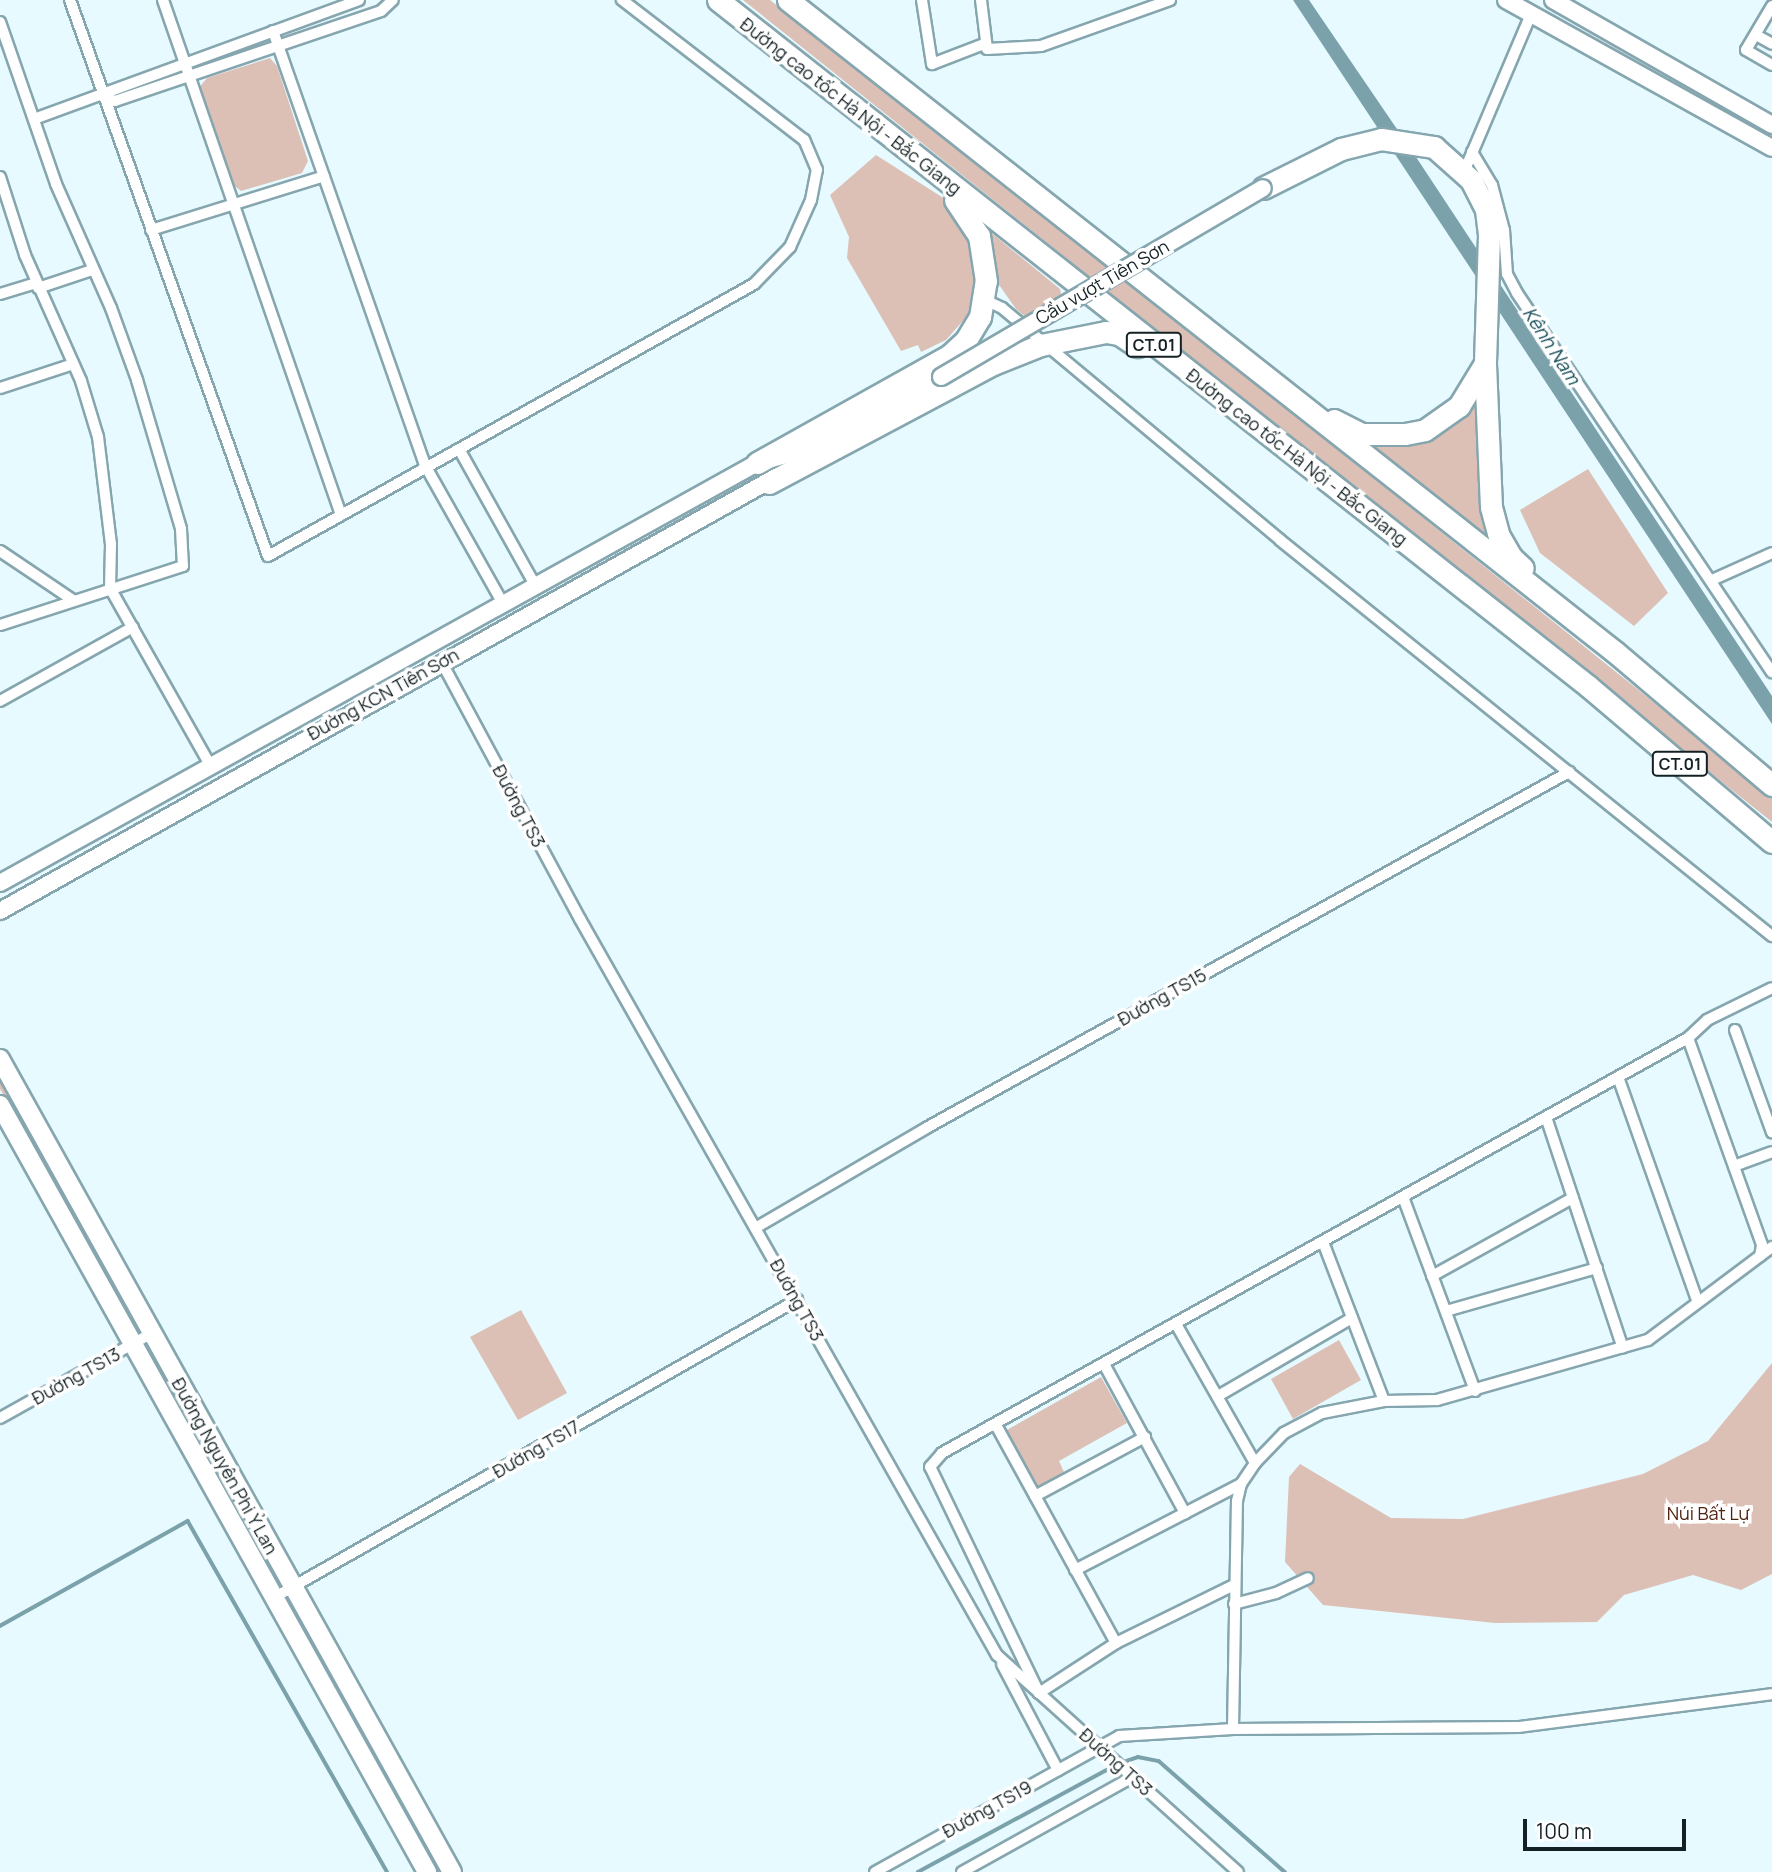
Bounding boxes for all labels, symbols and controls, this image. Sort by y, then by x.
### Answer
street label: Đường cao tốc Hà Nội - Bắc Giang [736,13,966,199]
street label: Cầu vượt Tiên Sơn [1031,235,1173,329]
water label: Kênh Nam [1518,303,1584,389]
road number: CT.01 [1124,332,1184,358]
street label: Đường cao tốc Hà Nội - Bắc Giang [1182,364,1412,550]
street label: Đường KCN Tiên Sơn [304,643,462,745]
road number: CT.01 [1650,751,1710,776]
street label: Đường TS3 [488,761,550,851]
street label: Đường TS15 [1114,964,1210,1030]
street label: Đường TS3 [766,1255,828,1345]
street label: Đường TS13 [28,1343,124,1409]
street label: Đường Nguyên Phi Ỷ Lan [167,1374,283,1558]
street label: Đường TS17 [489,1416,583,1482]
park label: Núi Bất Lự [1667,1502,1749,1524]
street label: Đường TS3 [1075,1724,1157,1800]
street label: Đường TS19 [939,1776,1035,1842]
scale bar [1527,1806,1690,1850]
text: 100 m [1536,1817,1592,1845]

